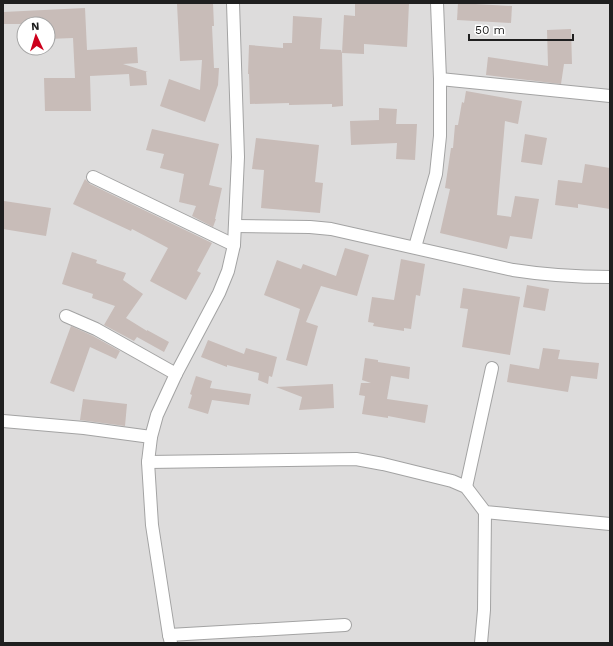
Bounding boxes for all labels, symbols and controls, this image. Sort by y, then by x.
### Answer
north arrow [16,16,56,56]
scale bar [469,16,573,42]
text: N [31,20,40,33]
text: 50 m [475,23,505,37]

